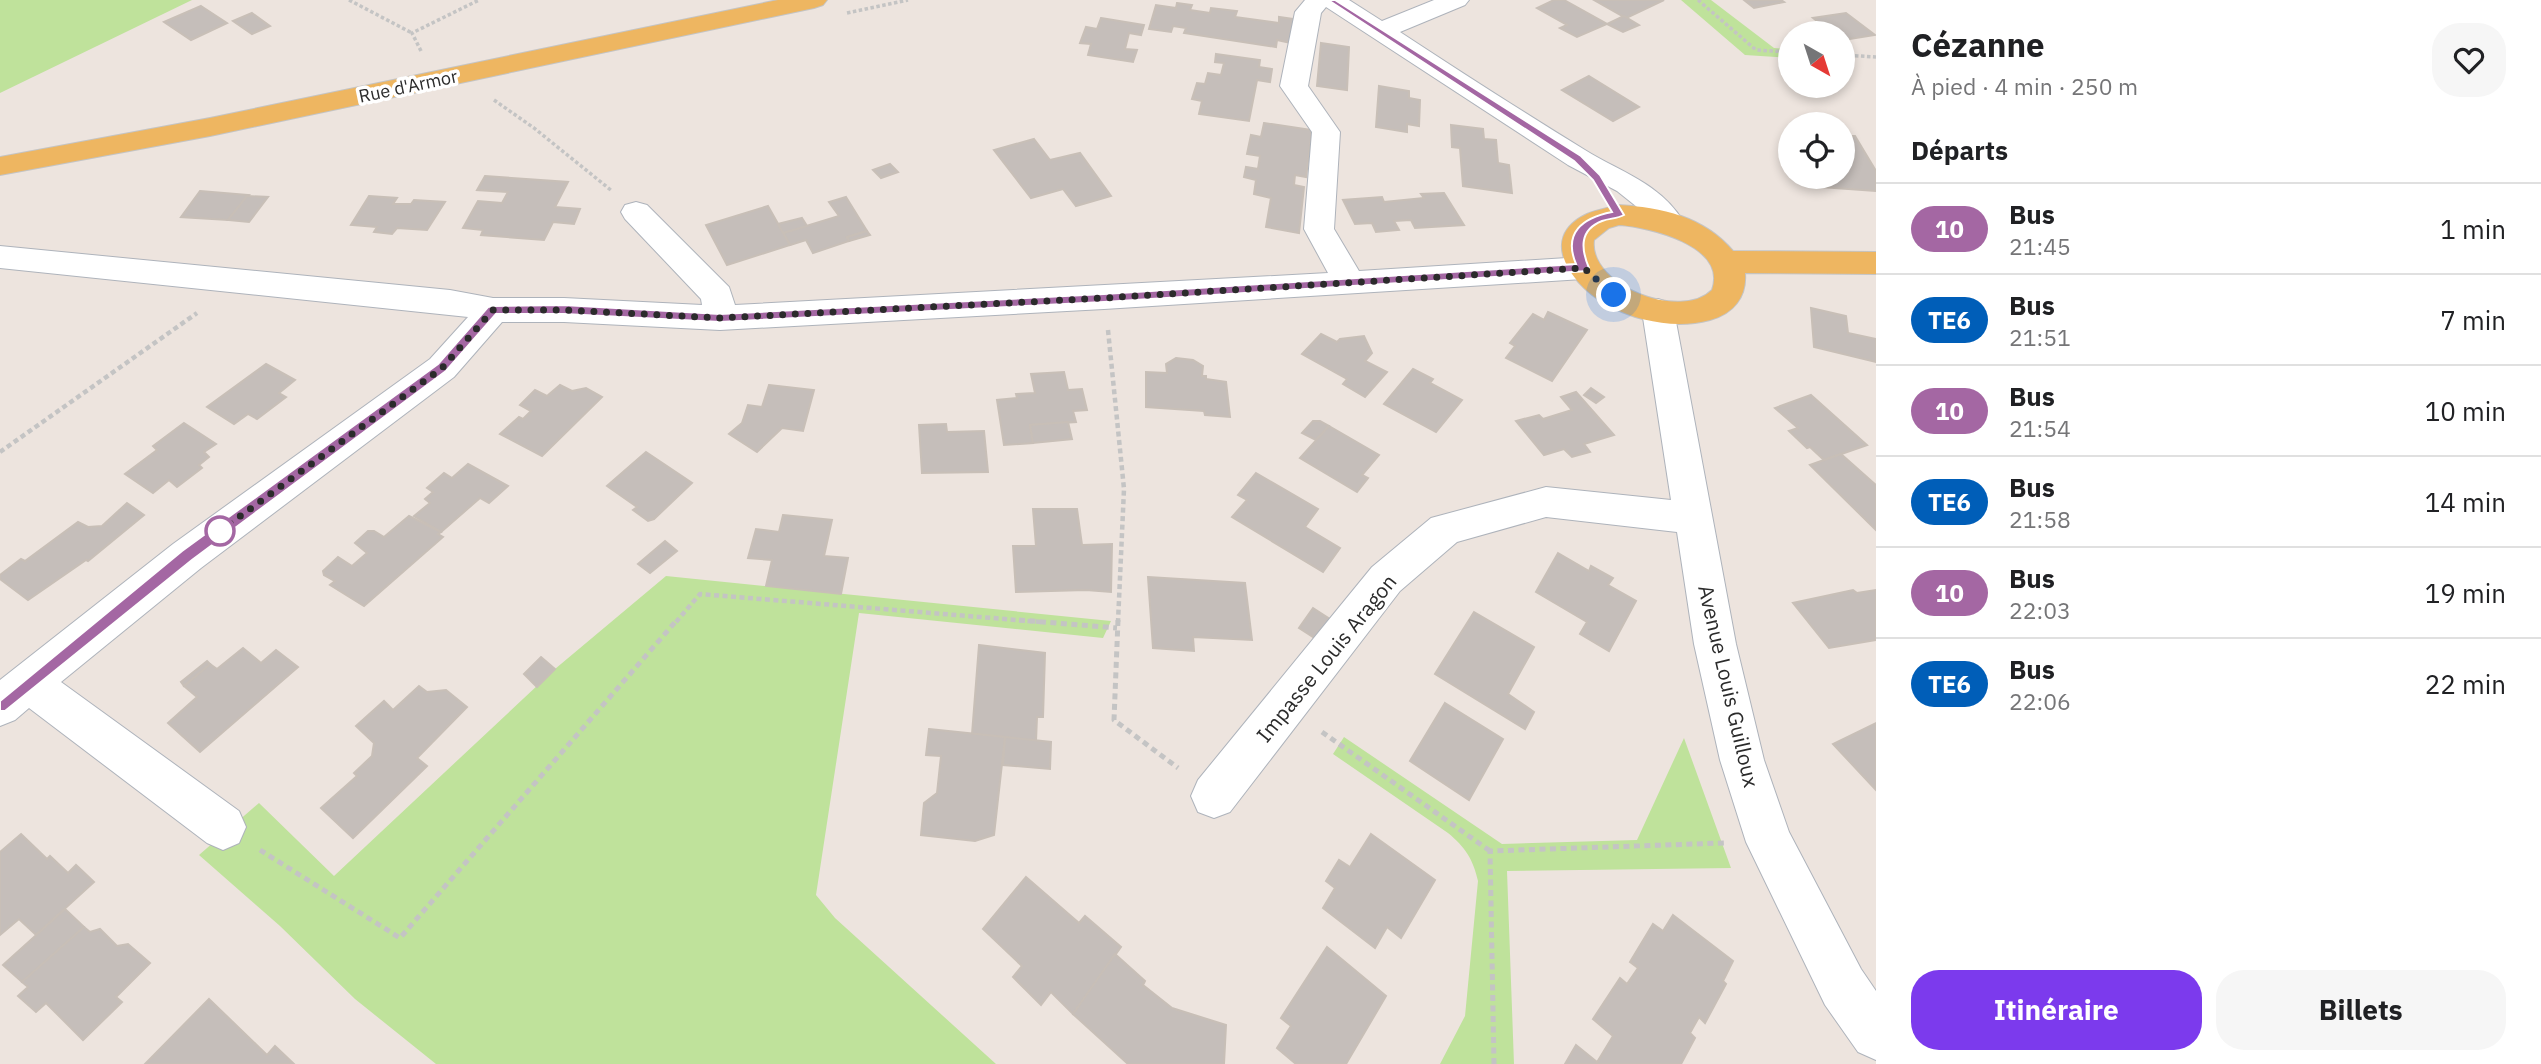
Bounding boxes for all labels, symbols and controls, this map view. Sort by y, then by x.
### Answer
north arrow [1778,21,1855,98]
map controls [1778,21,1855,189]
text: Cézanne [1911,23,2045,66]
button: heart [2432,23,2506,97]
street label: Rue d'Armor [357,64,460,108]
text: À pied · 4 min · 250 m [1911,71,2138,101]
button: locate [1778,112,1855,189]
text: Départs [1911,133,2008,167]
text: Bus [2009,197,2055,231]
text: 1 min [2440,212,2506,246]
text: 10 [1935,213,1964,245]
text: 21:45 [2009,231,2071,261]
your location [1596,277,1631,312]
text: Bus [2009,288,2055,322]
text: 7 min [2440,303,2506,337]
text: TE6 [1928,304,1971,336]
text: 21:51 [2009,322,2071,352]
text: Bus [2009,379,2055,413]
text: 10 min [2425,394,2506,428]
text: 10 [1935,395,1964,427]
text: 21:54 [2009,413,2071,443]
text: Bus [2009,470,2055,504]
text: 14 min [2425,485,2506,519]
text: TE6 [1928,486,1971,518]
text: 21:58 [2009,504,2071,534]
unlabelled marker [205,516,235,546]
text: Bus [2009,561,2055,595]
street label: Impasse Louis Aragon [1250,568,1402,748]
text: 19 min [2425,576,2506,610]
text: 10 [1935,577,1964,609]
street label: Avenue Louis Guilloux [1692,582,1766,790]
text: 22:03 [2009,595,2071,625]
text: Bus [2009,652,2055,686]
text: 22 min [2425,667,2506,701]
text: TE6 [1928,668,1971,700]
text: 22:06 [2009,686,2071,716]
button: Itinéraire [1911,970,2202,1050]
button: Billets [2216,970,2506,1050]

